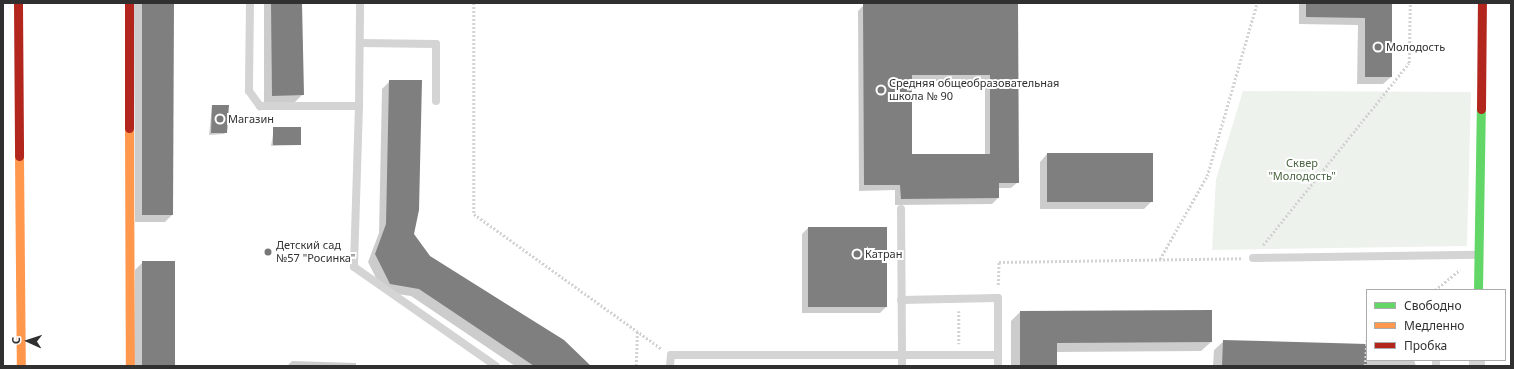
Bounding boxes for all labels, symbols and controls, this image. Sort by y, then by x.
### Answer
place label: Молодость [1386,40,1445,54]
marker: Молодость [1373,42,1383,52]
place label: Средняя общеобразовательная школа № 90 [889,77,1059,103]
marker: Средняя общеобразовательная школа № 90 [876,85,886,95]
place label: Магазин [228,112,274,126]
marker: Магазин [215,114,225,124]
park label: Сквер "Молодость" [1268,157,1336,183]
place label: Детский сад №57 "Росинка" [276,239,355,265]
marker: Детский сад №57 "Росинка" [263,247,273,257]
place label: Катран [865,247,902,261]
marker: Катран [852,249,862,259]
legend [1366,289,1506,361]
text: Свободно [1404,297,1462,314]
text: Медленно [1404,317,1464,334]
north arrow [8,321,48,361]
text: С [8,336,23,344]
text: Пробка [1404,337,1447,354]

